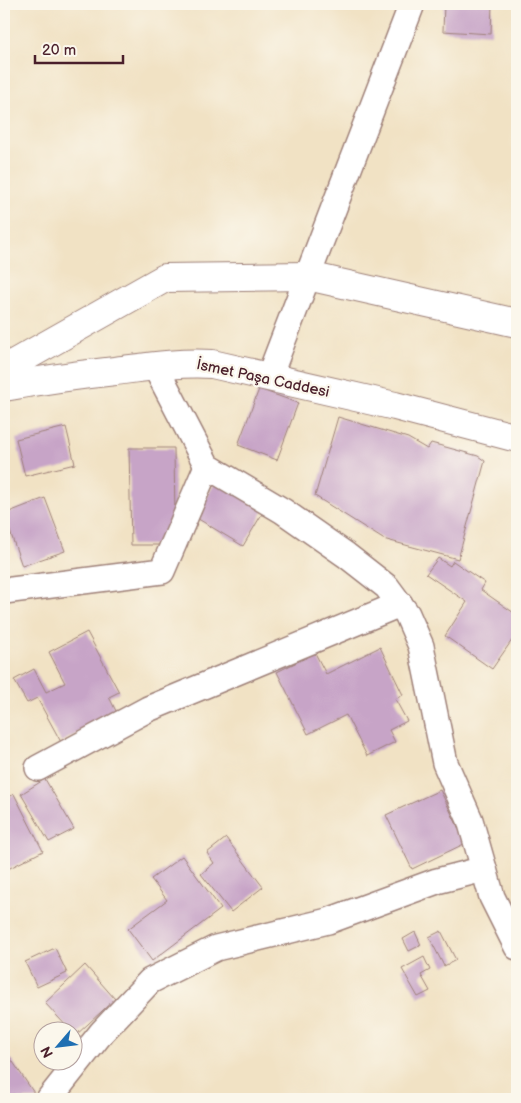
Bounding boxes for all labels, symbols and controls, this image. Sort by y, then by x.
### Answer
scale bar [35,32,122,64]
text: 20 m [42,41,76,60]
street label: İsmet Paşa Caddesi [195,355,331,402]
north arrow [32,1020,82,1070]
text: N [37,1043,57,1061]

